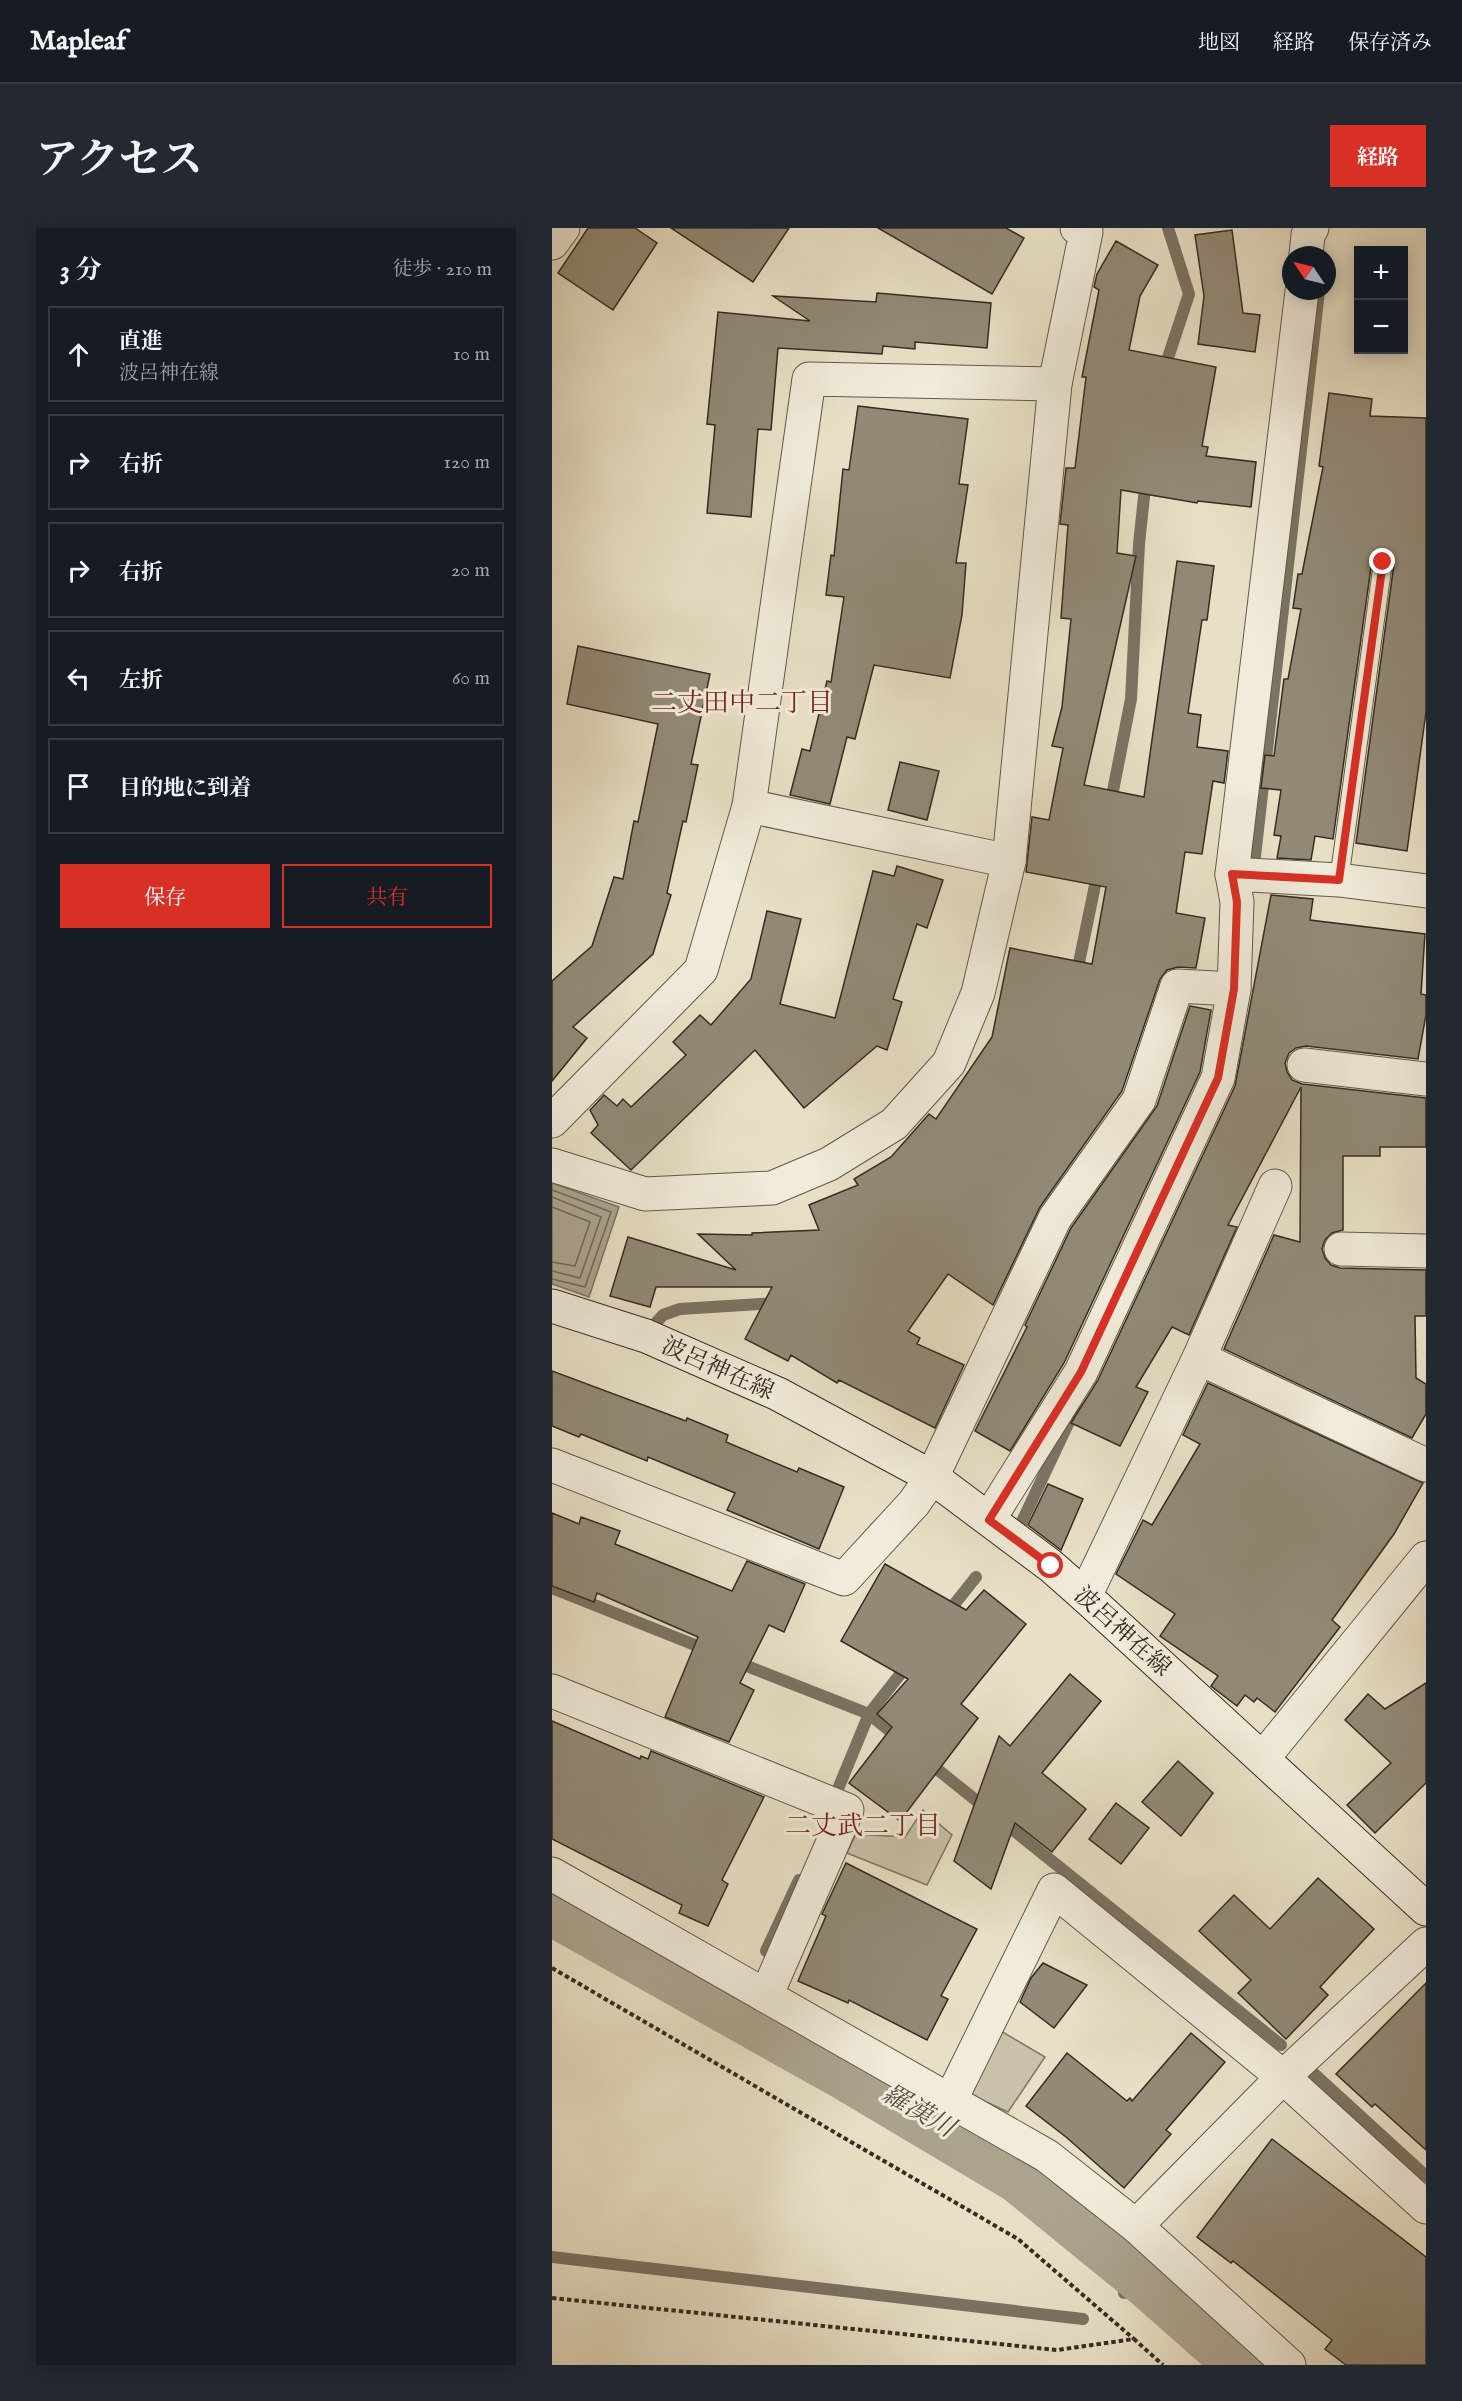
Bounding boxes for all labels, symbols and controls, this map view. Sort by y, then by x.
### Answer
text: Mapleaf [30,24,126,59]
text: 地図 [1198,30,1240,57]
text: 経路 [1273,30,1315,57]
text: 保存済み [1348,30,1432,57]
button: 経路 [1330,125,1426,187]
text: アクセス [36,135,203,188]
north arrow [1282,246,1336,300]
map controls [1354,246,1408,354]
button: + [1354,246,1408,300]
text: 3 分 [60,254,101,287]
text: 徒歩 · 210 m [392,257,492,282]
button: − [1354,300,1408,354]
text: 直進 [119,328,163,356]
icon: ahead [62,338,95,371]
text: 10 m [453,342,490,367]
text: 波呂神在線 [119,361,219,386]
icon: right [62,446,95,479]
text: 120 m [444,450,490,475]
text: 右折 [119,451,163,479]
route end [1369,548,1395,574]
icon: right [62,554,95,587]
text: 20 m [451,558,490,583]
text: 右折 [119,559,163,587]
icon: left [62,662,95,695]
text: 60 m [452,666,490,691]
text: 左折 [119,667,163,695]
district label: 二丈田中二丁目 [651,687,833,720]
icon: arrive [62,770,95,803]
text: 目的地に到着 [119,775,251,803]
button: 保存 [60,864,270,928]
button: 共有 [282,864,492,928]
street label: 波呂神在線 [656,1331,779,1408]
route start [1037,1552,1063,1578]
street label: 波呂神在線 [1067,1580,1177,1684]
district label: 二丈武二丁目 [785,1810,941,1843]
water label: 羅漢川 [876,2078,963,2147]

